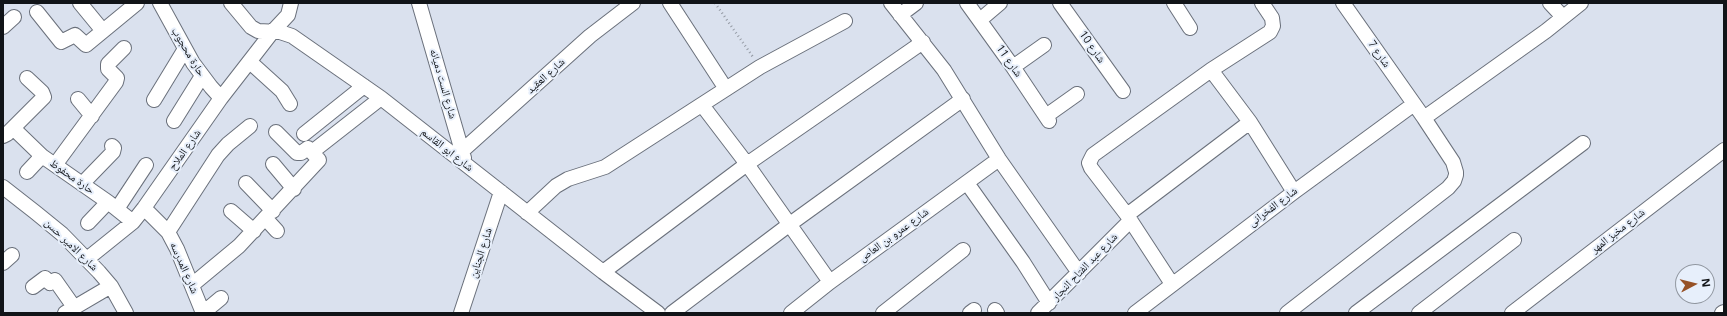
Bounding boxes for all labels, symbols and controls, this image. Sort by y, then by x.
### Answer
street label: حارة محجوب [168,25,208,79]
street label: شارع 10 [1076,28,1108,66]
street label: شارع 7 [1365,38,1393,70]
street label: شارع 11 [993,42,1025,80]
street label: شارع الست دميانه [427,47,459,121]
street label: شارع العقيد [524,55,568,97]
street label: شارع ابو القاسم [418,126,476,174]
street label: شارع الملاح [166,127,204,173]
street label: حارة محفوظ [47,157,97,197]
street label: شارع الفخرانى [1246,184,1300,230]
street label: شارع عمرو بن العاص [857,205,931,265]
street label: شارع مخبز المهر [1588,206,1648,256]
street label: شارع الامير حسن [42,216,100,274]
street label: شارع الجناين [467,226,495,280]
street label: شارع عبد الفتاح النجار [1049,230,1121,304]
street label: شارع المدرسه [167,240,201,296]
north arrow [1675,264,1715,304]
text: N [1698,277,1714,288]

